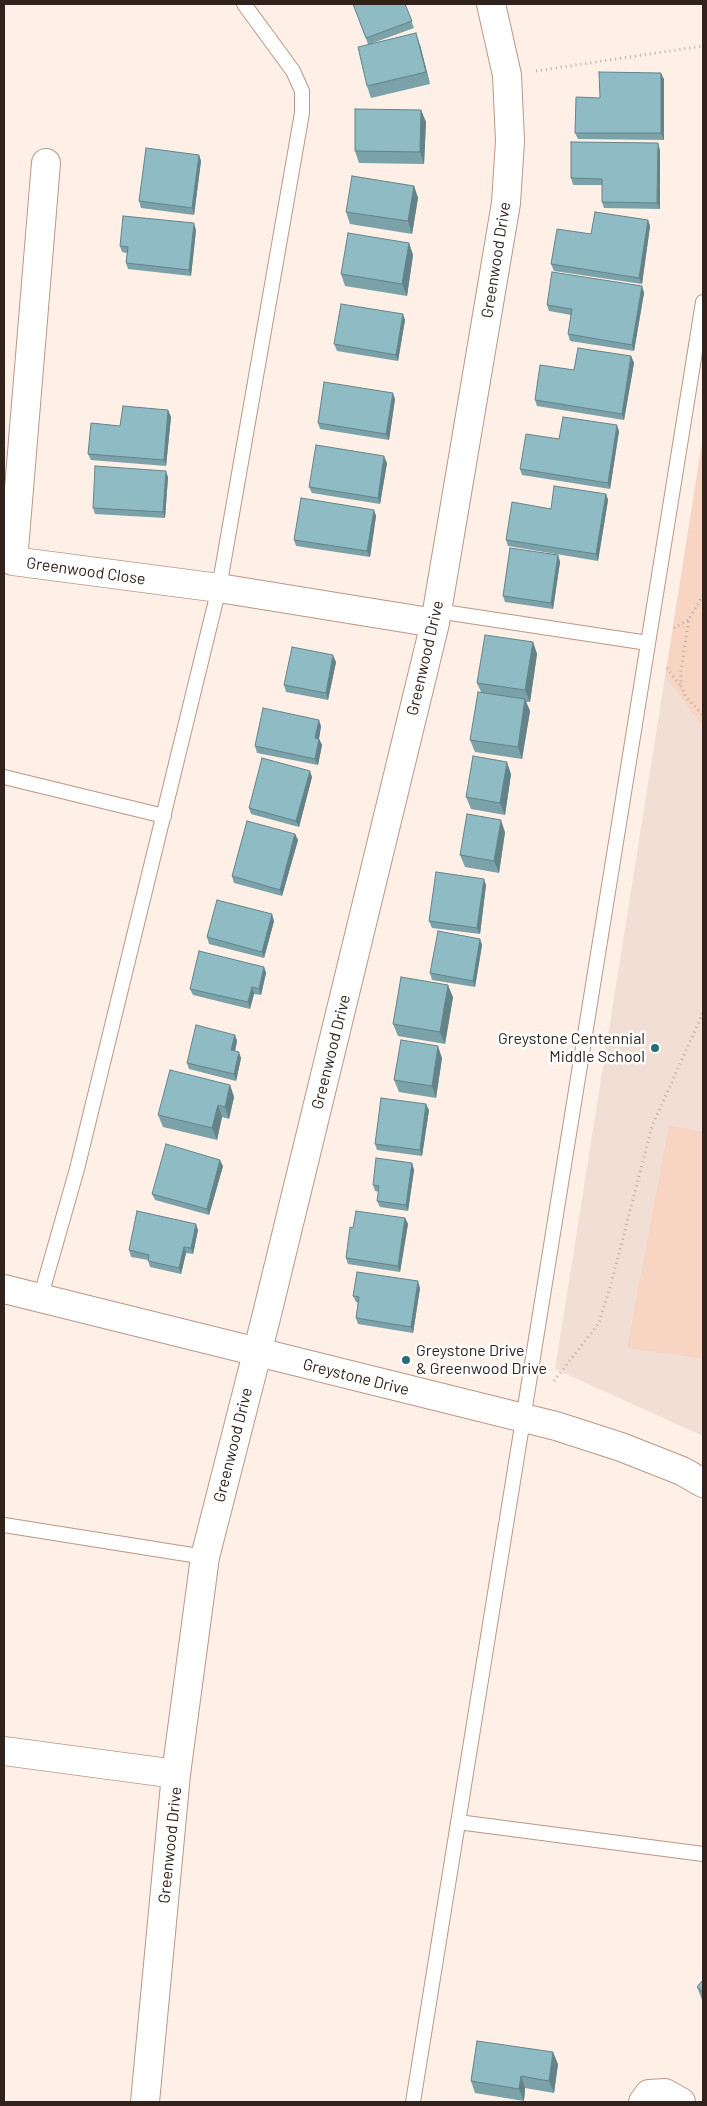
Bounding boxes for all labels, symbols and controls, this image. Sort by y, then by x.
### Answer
street label: Greenwood Drive [477,201,515,319]
street label: Greenwood Close [25,553,147,589]
street label: Greenwood Drive [402,599,448,717]
street label: Greenwood Drive [307,993,355,1111]
place label: Greystone Centennial Middle School [498,1029,645,1067]
marker: Greystone Centennial Middle School [649,1042,661,1054]
place label: Greystone Drive & Greenwood Drive [416,1341,547,1379]
marker: Greystone Drive & Greenwood Drive [400,1354,412,1366]
street label: Greystone Drive [301,1355,411,1399]
street label: Greenwood Drive [209,1386,257,1504]
street label: Greenwood Drive [154,1786,186,1904]

